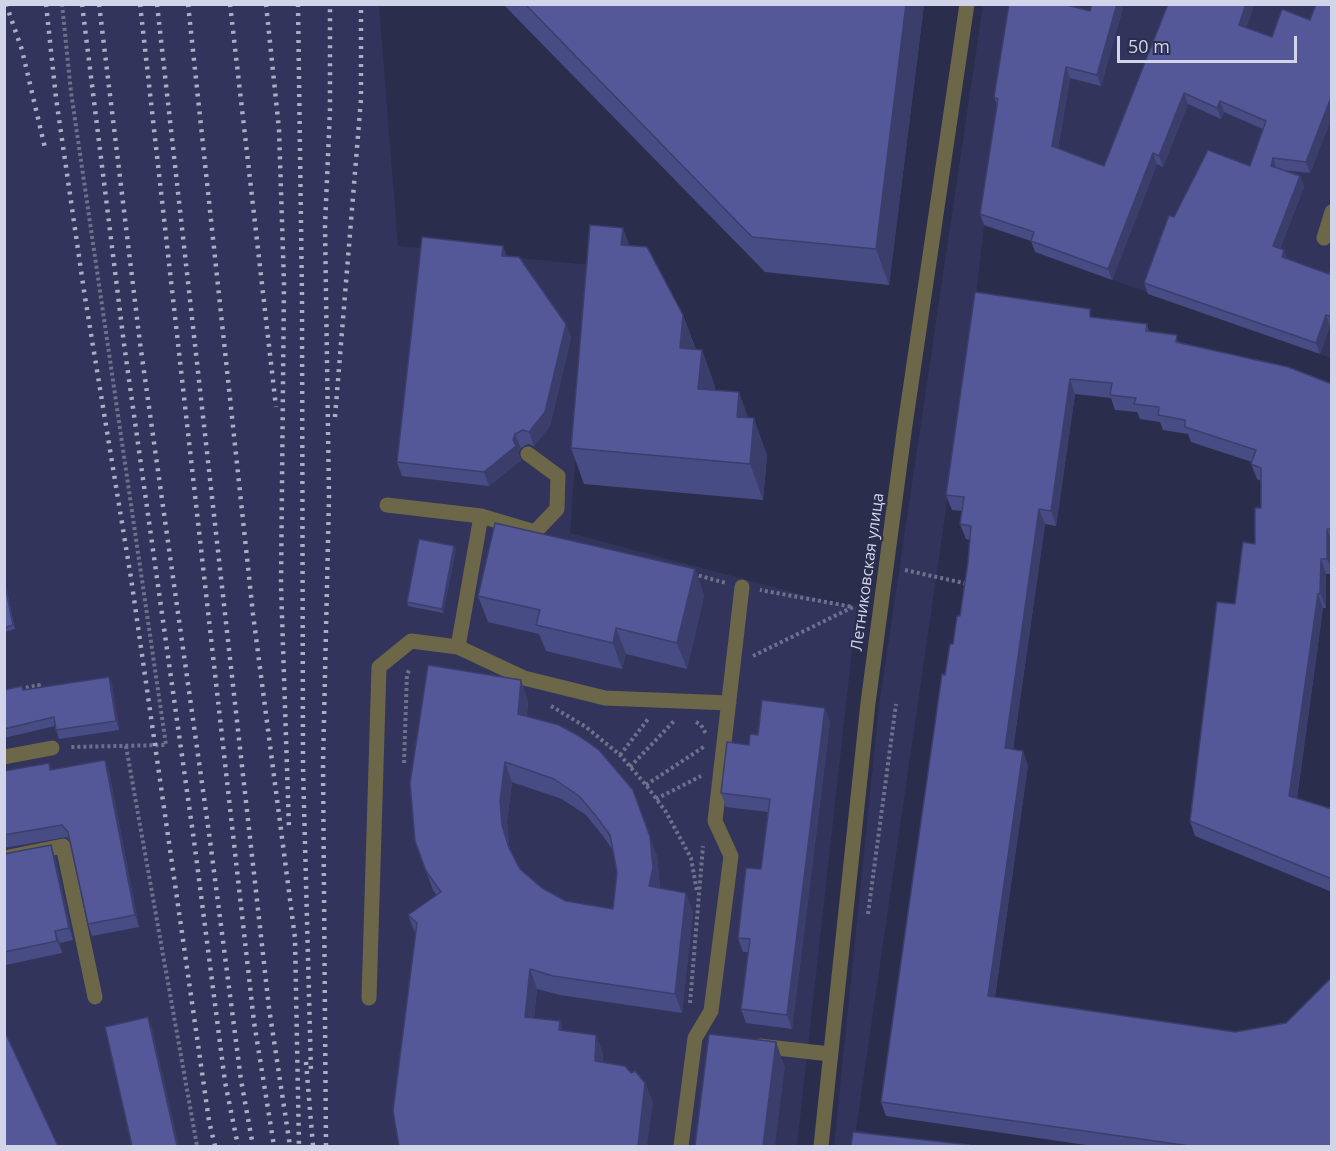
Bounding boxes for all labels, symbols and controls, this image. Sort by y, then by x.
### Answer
scale bar [1120,24,1300,62]
text: 50 m [1128,34,1170,58]
street label: Летниковская улица [847,492,889,652]

